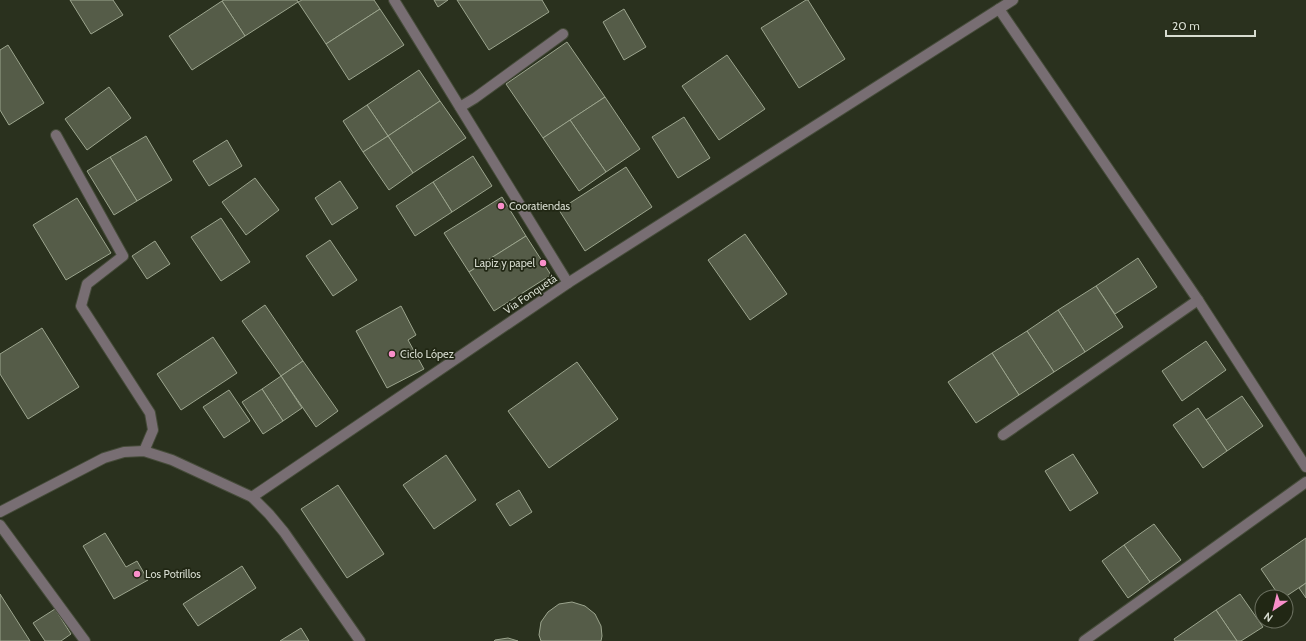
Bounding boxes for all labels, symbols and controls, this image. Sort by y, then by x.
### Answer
scale bar [1166,12,1255,38]
text: 20 m [1172,18,1200,33]
place label: Cooratiendas [509,199,570,213]
marker: Cooratiendas [496,201,506,211]
place label: Lapiz y papel [474,256,535,270]
marker: Lapiz y papel [538,258,548,268]
street label: Vía Fonquetá [501,271,560,317]
place label: Ciclo López [400,347,454,361]
marker: Ciclo López [387,349,397,359]
place label: Los Potrillos [145,567,201,581]
marker: Los Potrillos [132,569,142,579]
north arrow [1254,589,1294,629]
text: N [1261,609,1275,625]

